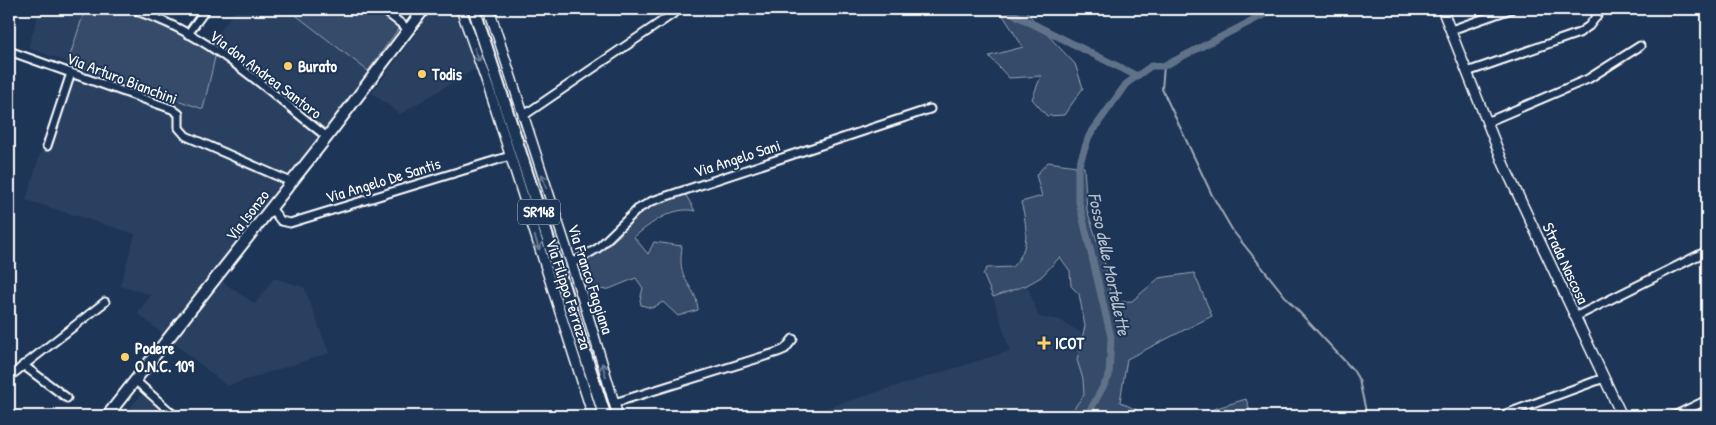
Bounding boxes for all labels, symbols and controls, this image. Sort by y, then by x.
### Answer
street label: Via don Andrea Santoro [205,25,327,124]
street label: Via Arturo Bianchini [63,47,181,109]
one-way arrow [473,47,482,62]
place label: Burato [298,55,337,77]
marker: Burato [282,60,294,72]
place label: Todis [431,63,463,85]
marker: Todis [416,68,428,80]
street label: Via Angelo Sani [691,134,783,182]
street label: Via Angelo De Santis [323,152,443,208]
one-way arrow [539,174,548,190]
street label: Via Isonzo [220,184,274,245]
water label: Fosso delle Mortellette [1082,190,1137,338]
road number: SR148 [518,200,560,224]
street label: Strada Nascosa [1538,219,1594,307]
street label: Via Franco Faggiana [563,221,619,337]
one-way arrow [532,235,542,251]
street label: Via Filippo Ferrazza [541,236,597,352]
place label: ICOT [1055,332,1084,354]
marker: ICOT [1037,336,1051,350]
place label: Podere O.N.C. 109 [135,337,194,377]
marker: Podere O.N.C. 109 [119,351,131,363]
one-way arrow [599,362,609,378]

